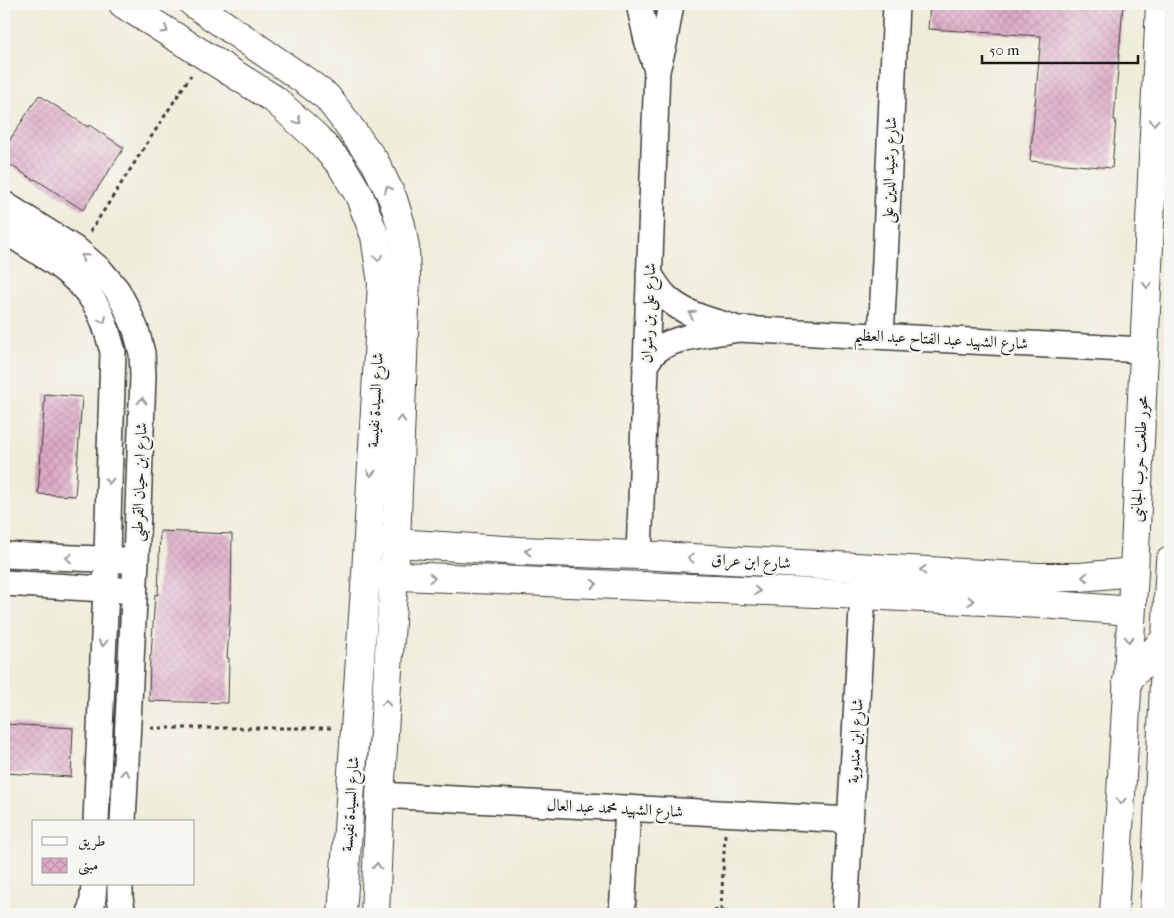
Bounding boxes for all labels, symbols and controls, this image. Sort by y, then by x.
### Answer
one-way arrow [159,23,168,33]
scale bar [982,32,1138,64]
text: 50 m [989,41,1020,59]
one-way arrow [293,115,302,124]
street label: شارع رشيد الدين على [878,116,904,224]
one-way arrow [1149,119,1160,127]
one-way arrow [383,185,394,194]
one-way arrow [81,254,90,263]
one-way arrow [372,254,383,262]
street label: شارع على بن رشوان [637,262,663,364]
one-way arrow [1141,281,1152,289]
one-way arrow [689,310,698,320]
one-way arrow [97,315,107,324]
street label: شارع الشهيد عبد الفتاح عبد العظيم [853,325,1029,360]
street label: شارع السيدة نفيسة [363,352,391,448]
street label: محور طلعت حرب الجانبى [1126,395,1155,523]
one-way arrow [136,397,147,405]
one-way arrow [396,414,406,422]
street label: شارع ابن حيان القرطبى [127,422,155,542]
one-way arrow [366,469,377,477]
one-way arrow [104,477,114,485]
one-way arrow [524,546,532,556]
street label: شارع ابن عراق [710,549,791,577]
one-way arrow [65,552,73,563]
one-way arrow [686,552,694,563]
one-way arrow [919,565,927,576]
one-way arrow [1081,571,1089,582]
one-way arrow [428,573,436,583]
one-way arrow [590,579,598,590]
one-way arrow [753,585,761,596]
one-way arrow [968,595,976,606]
one-way arrow [1124,636,1135,644]
one-way arrow [98,639,109,647]
street label: شارع ابن مندوية [843,698,871,784]
one-way arrow [380,699,391,707]
street label: شارع السيدة نفيسة [337,756,367,853]
one-way arrow [120,769,131,777]
street label: شارع الشهيد محمد عبد العال [546,795,684,825]
one-way arrow [1115,798,1126,806]
legend [32,820,195,886]
text: طريق [78,832,105,851]
text: مبنى [78,856,98,876]
one-way arrow [371,861,382,869]

